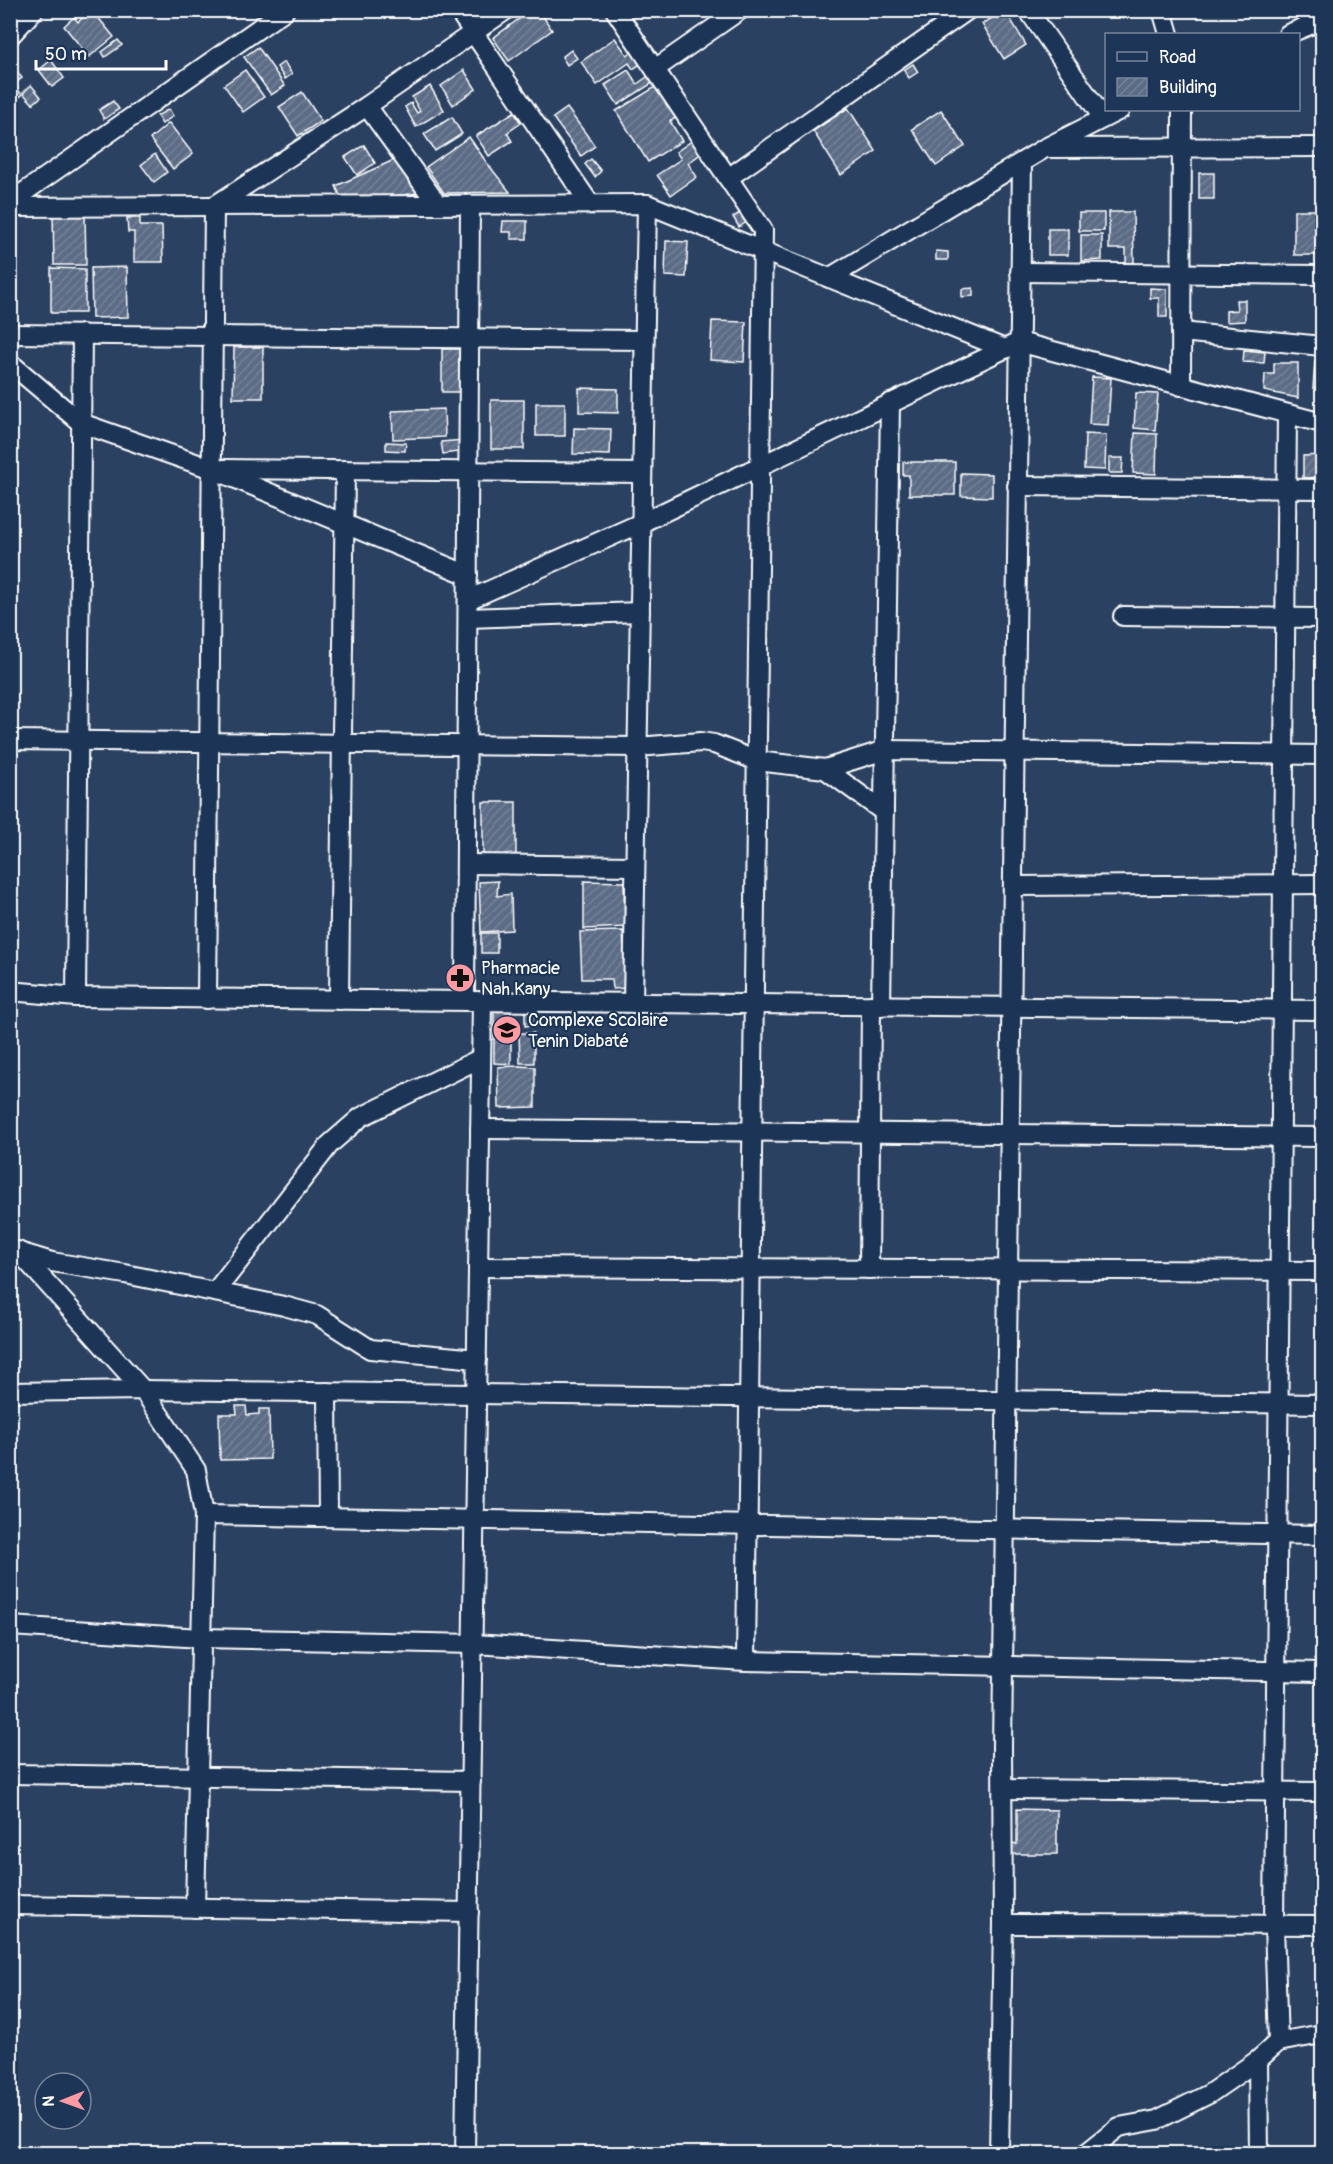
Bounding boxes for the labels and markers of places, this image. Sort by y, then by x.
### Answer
place label: Pharmacie Nah Kany [481,957,560,1001]
pharmacy icon: Pharmacie Nah Kany [444,962,476,994]
place label: Complexe Scolaire Tenin Diabaté [528,1009,668,1053]
school or university icon: Complexe Scolaire Tenin Diabaté [491,1014,523,1046]

